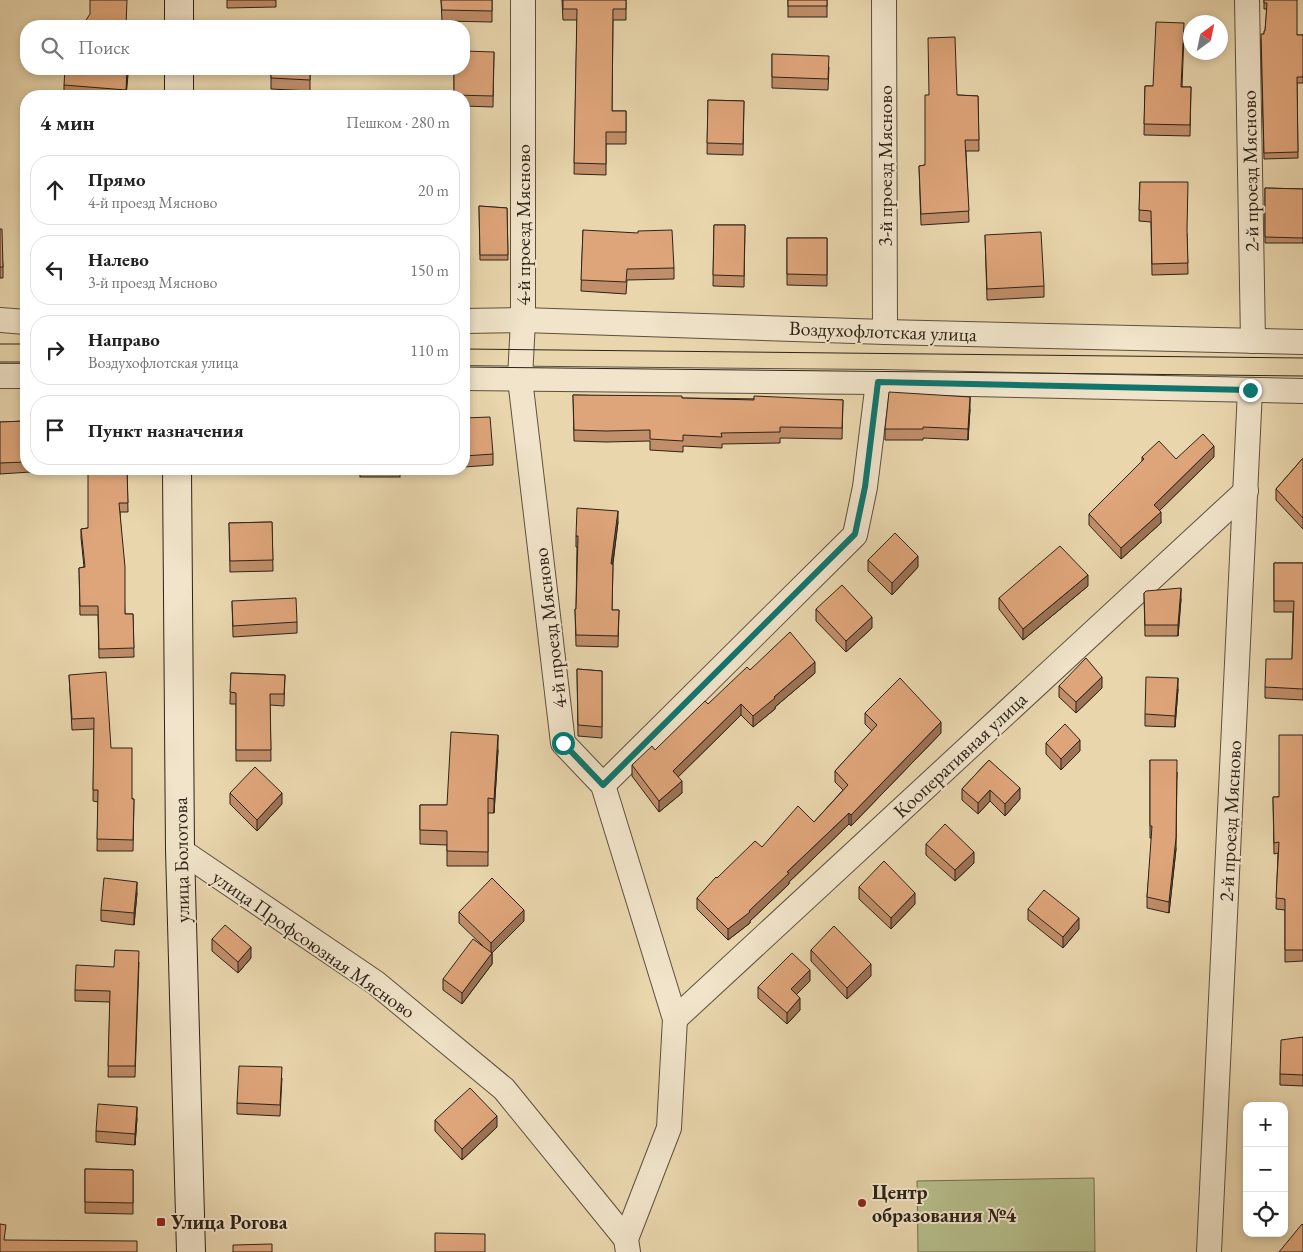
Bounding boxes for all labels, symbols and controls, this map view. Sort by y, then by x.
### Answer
north arrow [1183,15,1228,60]
search box [20,20,470,75]
icon: search [38,34,66,62]
text: Поиск [78,35,130,60]
street label: 3-й проезд Мясново [872,85,898,247]
street label: 2-й проезд Мясново [1236,90,1264,252]
text: 4 мин [40,109,95,136]
text: Пешком · 280 m [346,112,450,133]
street label: 4-й проезд Мясново [510,144,536,306]
text: Прямо [88,167,146,192]
icon: ahead [41,176,69,204]
text: 20 m [418,180,449,201]
text: 4-й проезд Мясново [88,192,217,213]
text: Налево [88,247,149,272]
icon: left [41,256,69,284]
text: 150 m [410,260,449,281]
text: 3-й проезд Мясново [88,272,217,293]
street label: Воздухофлотская улица [789,315,978,347]
text: Направо [88,327,160,352]
icon: right [41,336,69,364]
text: 110 m [410,340,449,361]
text: Воздухофлотская улица [88,352,239,373]
route end [1239,379,1262,402]
icon: arrive [41,416,69,444]
text: Пункт назначения [88,418,244,443]
street label: 4-й проезд Мясново [527,546,573,710]
street label: Кооперативная улица [888,686,1032,824]
route start [552,732,575,755]
street label: 2-й проезд Мясново [1213,739,1247,902]
street label: улица Болотова [167,797,195,923]
street label: улица Профсоюзная Мясново [207,864,421,1024]
map controls [1243,1102,1288,1237]
button: + [1243,1102,1288,1147]
button: − [1243,1147,1288,1192]
place label: Центр образования №4 [872,1179,1016,1228]
button: locate [1243,1192,1288,1237]
marker: Центр образования №4 [856,1197,868,1209]
place label: Улица Рогова [170,1209,288,1235]
marker: Улица Рогова [155,1216,167,1228]

